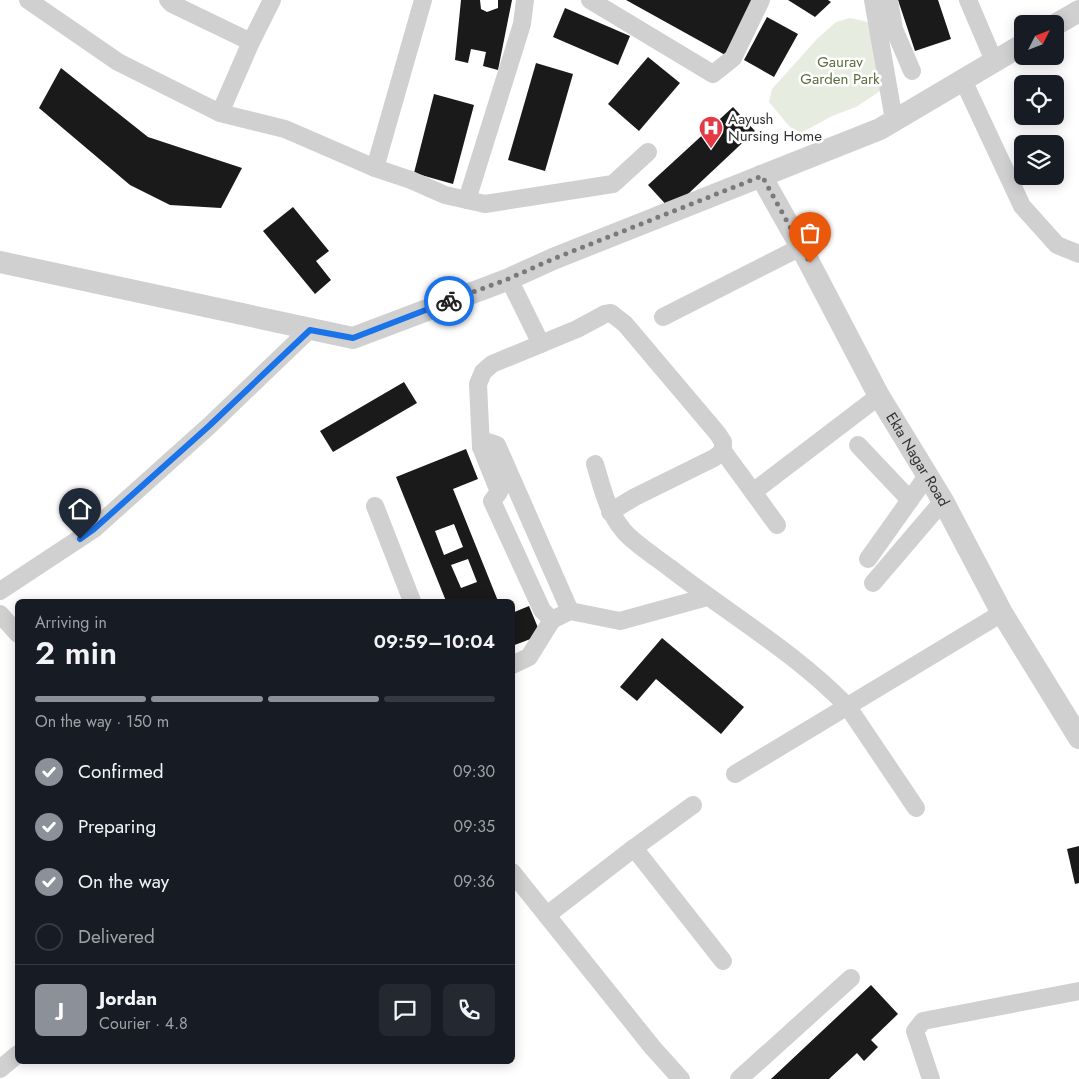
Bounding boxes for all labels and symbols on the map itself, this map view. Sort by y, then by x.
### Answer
north arrow [1014,15,1064,65]
park label: Gaurav Garden Park [800,51,880,90]
place label: Aayush Nursing Home [728,108,822,147]
hospital icon: Aayush Nursing Home [698,115,724,149]
pin [789,212,831,263]
courier [424,276,474,326]
street label: Ekta Nagar Road [880,408,955,510]
pin [59,488,101,539]

